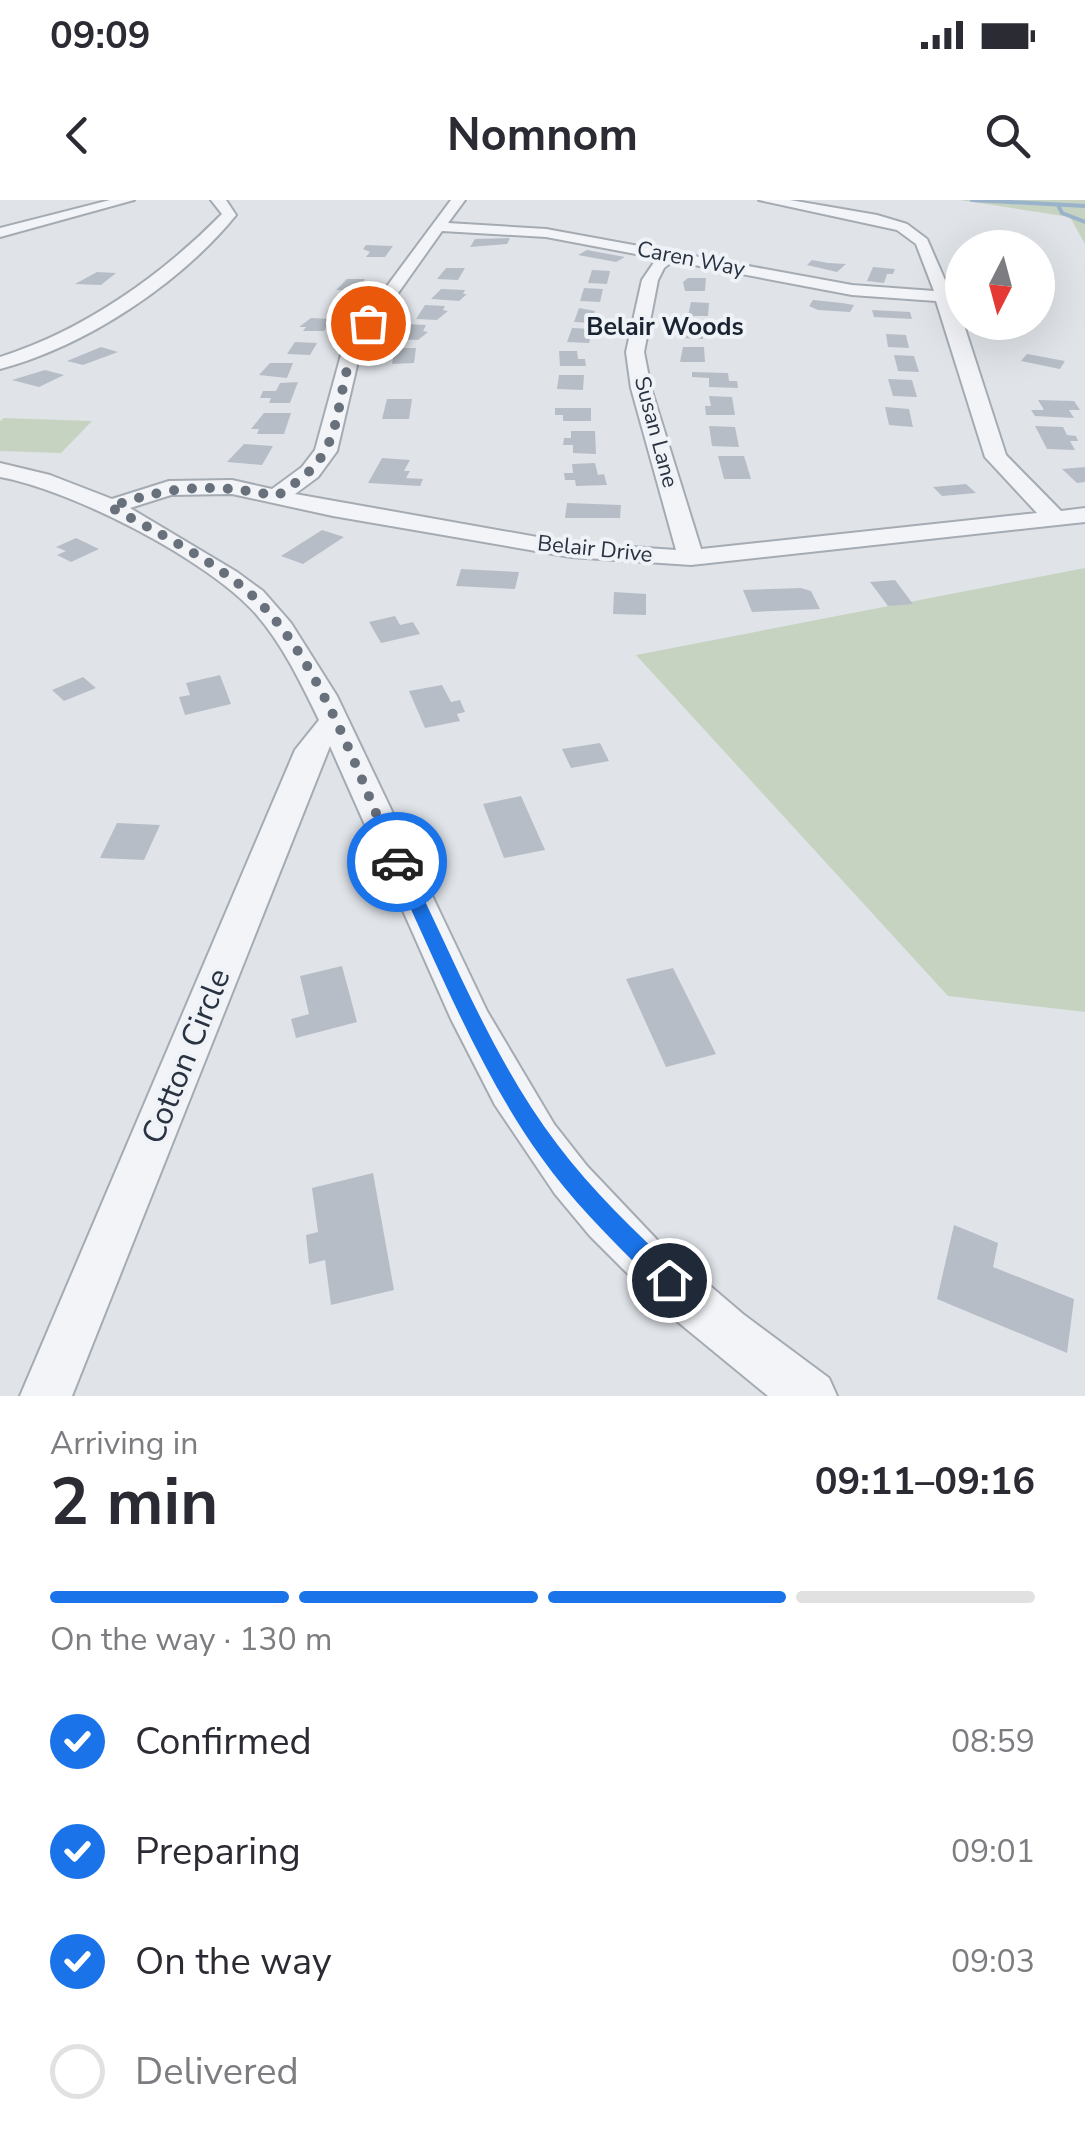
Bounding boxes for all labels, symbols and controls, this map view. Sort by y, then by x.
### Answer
text: 09:09 [50,10,151,61]
text: Nomnom [447,105,638,166]
icon: back [50,108,105,163]
icon: search [980,108,1035,163]
north arrow [945,230,1055,340]
map controls [945,230,1055,340]
street label: Caren Way [634,234,748,284]
pin [326,281,411,366]
icon: bag [341,296,396,351]
district label: Belair Woods [586,310,744,344]
street label: Susan Lane [627,373,685,491]
street label: Belair Drive [536,528,654,570]
courier [347,812,447,912]
icon: car [370,835,425,890]
street label: Cotton Circle [131,962,241,1150]
pin [627,1238,712,1323]
icon: home [642,1253,697,1308]
text: Arriving in [50,1422,198,1465]
text: 09:11–09:16 [815,1456,1035,1507]
text: 2 min [50,1458,218,1547]
text: On the way · 130 m [50,1618,332,1661]
icon: check [50,1714,105,1769]
text: Confirmed [135,1716,312,1767]
text: 08:59 [951,1720,1035,1763]
icon: check [50,1824,105,1879]
text: Preparing [135,1826,301,1877]
text: 09:01 [951,1830,1035,1873]
icon: check [50,1934,105,1989]
text: On the way [135,1936,331,1987]
text: 09:03 [951,1940,1035,1983]
text: Delivered [135,2046,299,2097]

